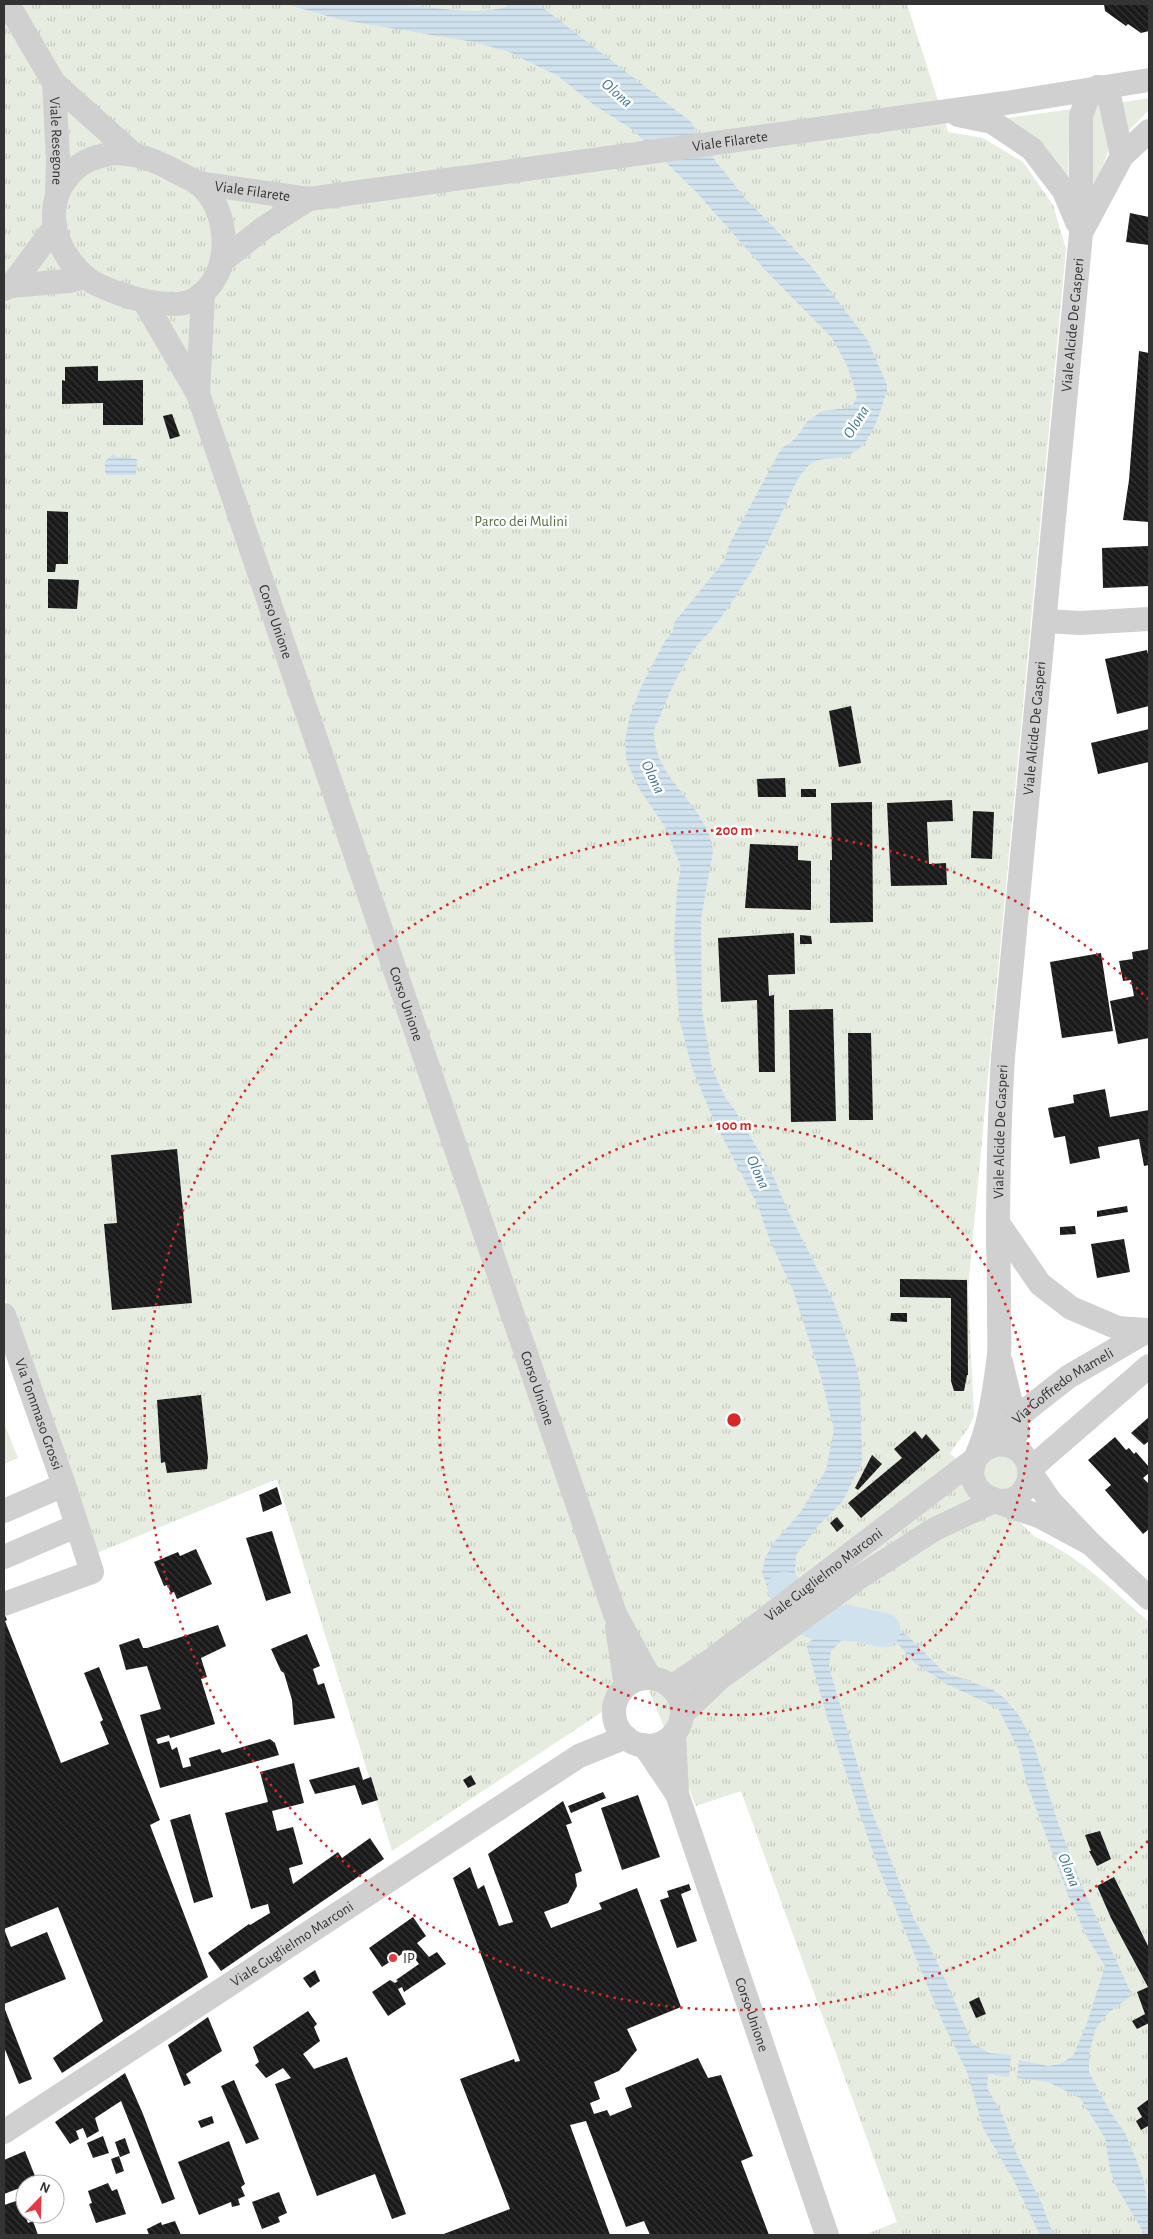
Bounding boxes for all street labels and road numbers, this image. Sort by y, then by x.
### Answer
street label: Viale Resegone [47,96,66,185]
street label: Viale Filarete [691,128,769,154]
street label: Viale Filarete [214,178,291,204]
street label: Viale Alcide De Gasperi [1058,257,1086,393]
street label: Corso Unione [256,582,295,661]
street label: Viale Alcide De Gasperi [1020,660,1048,796]
street label: Corso Unione [387,965,426,1043]
street label: Viale Alcide De Gasperi [991,1064,1010,1199]
street label: Via Goffredo Mameli [1009,1345,1116,1427]
street label: Corso Unione [518,1349,557,1427]
street label: Via Tommaso Grossi [12,1356,65,1472]
street label: Viale Guglielmo Marconi [762,1525,885,1624]
street label: Viale Guglielmo Marconi [228,1898,356,1989]
street label: Corso Unione [732,1975,772,2054]

